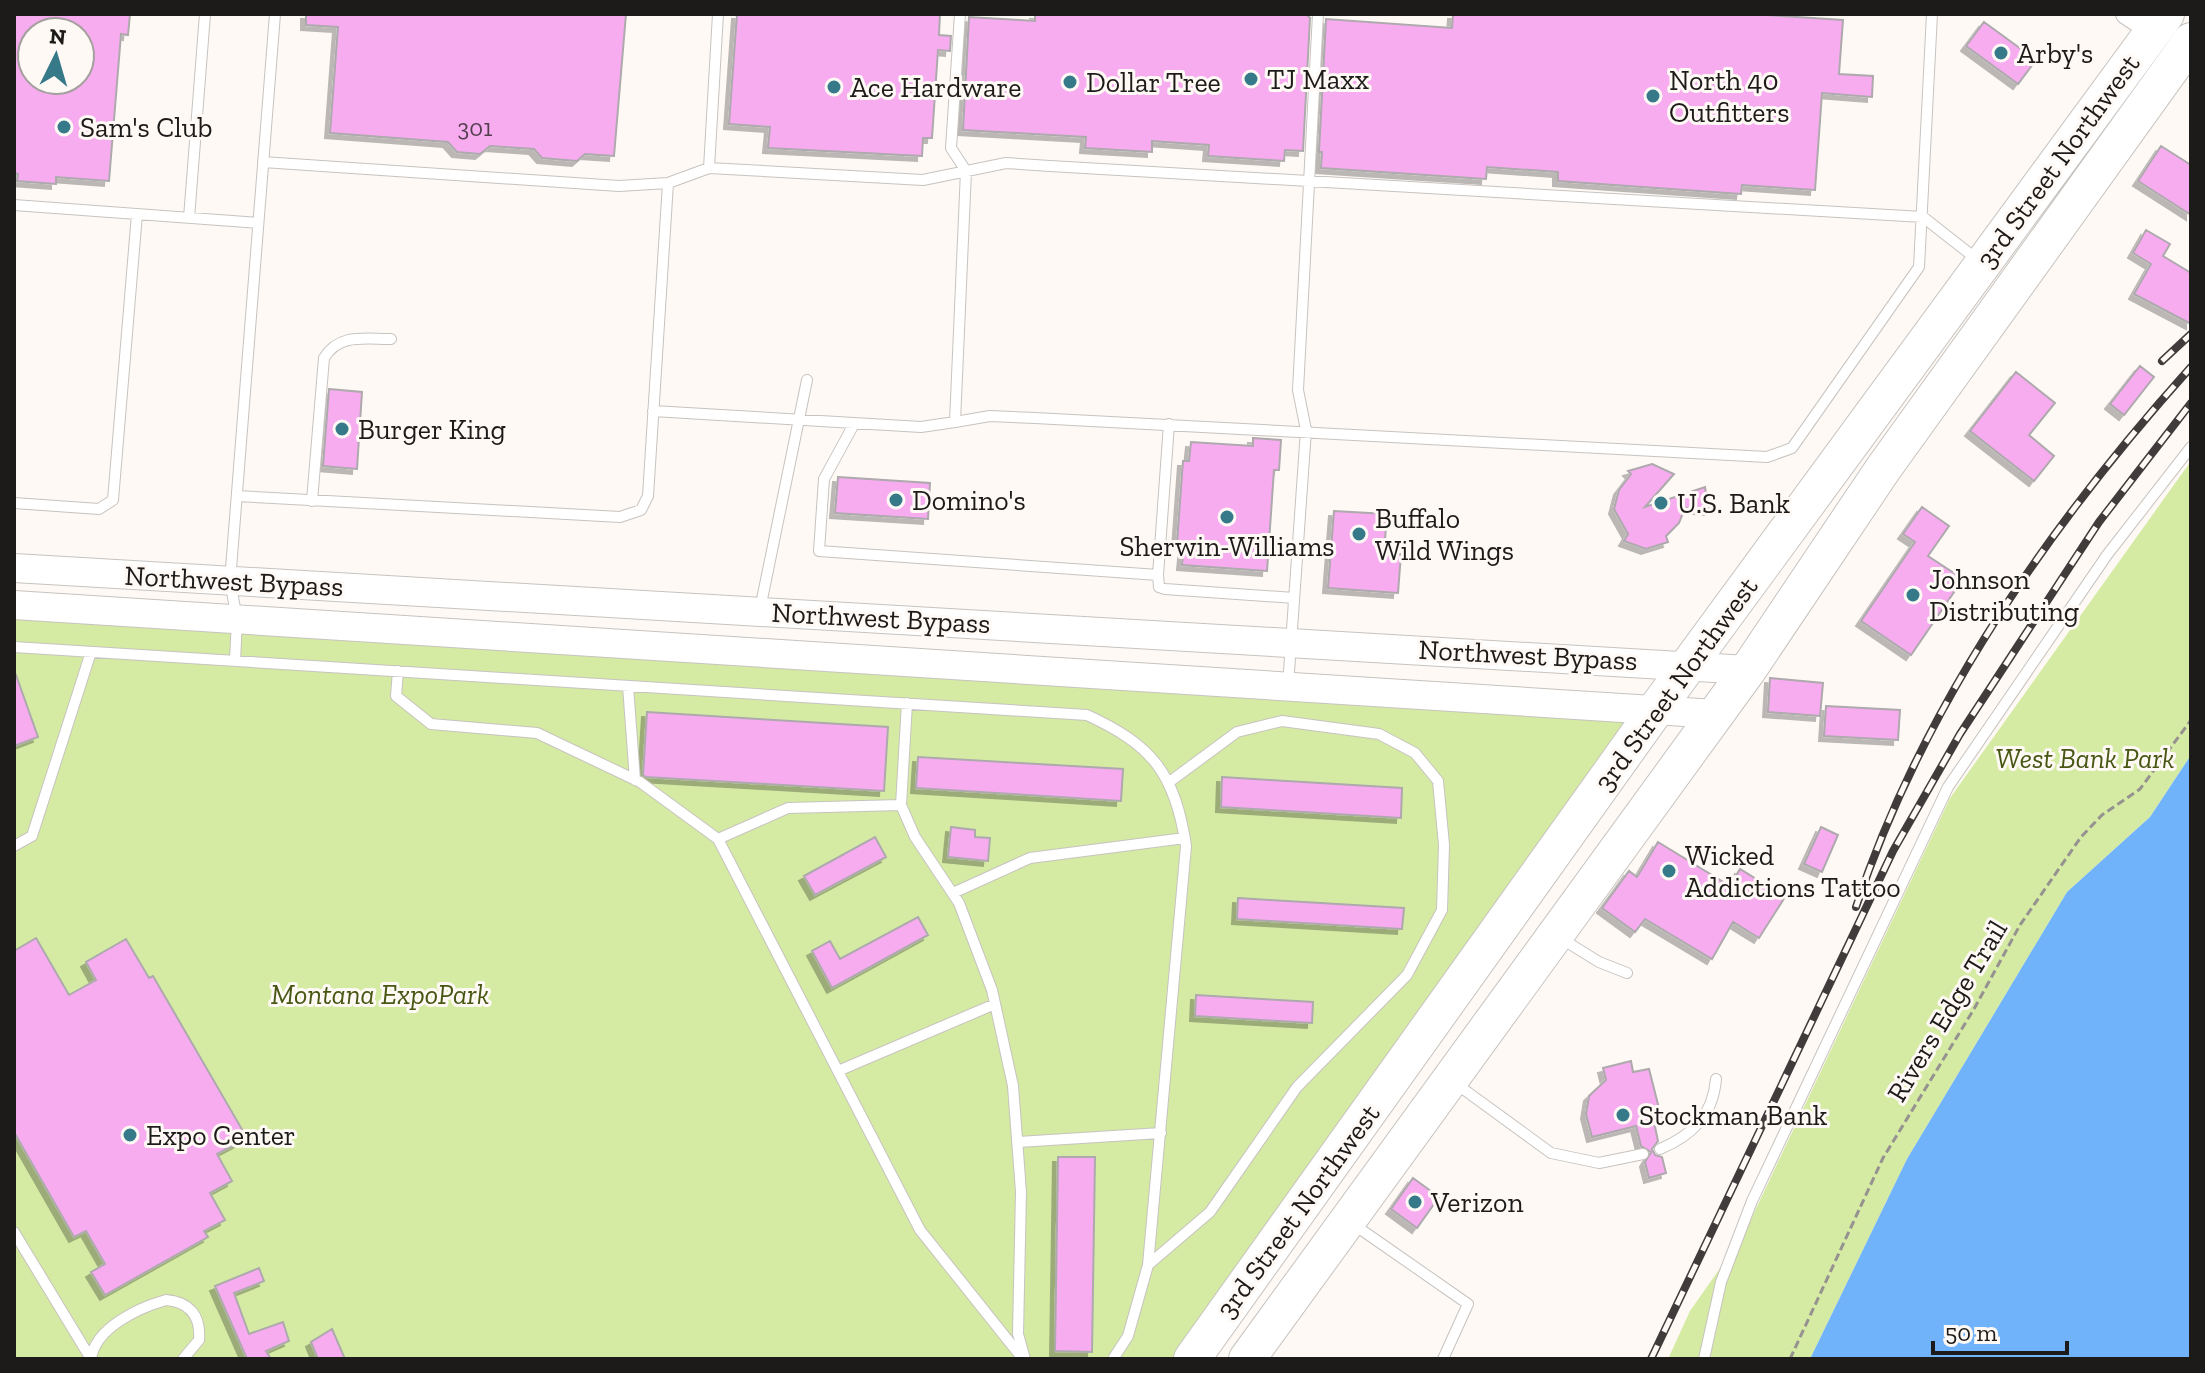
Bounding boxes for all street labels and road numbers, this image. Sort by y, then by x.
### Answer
street label: 3rd Street Northwest [1969,47,2147,274]
street label: Northwest Bypass [124,559,344,603]
street label: 3rd Street Northwest [1587,570,1765,797]
street label: Northwest Bypass [771,596,991,640]
street label: Northwest Bypass [1418,633,1638,677]
street label: Rivers Edge Trail [1880,914,2014,1108]
street label: 3rd Street Northwest [1209,1097,1387,1324]

